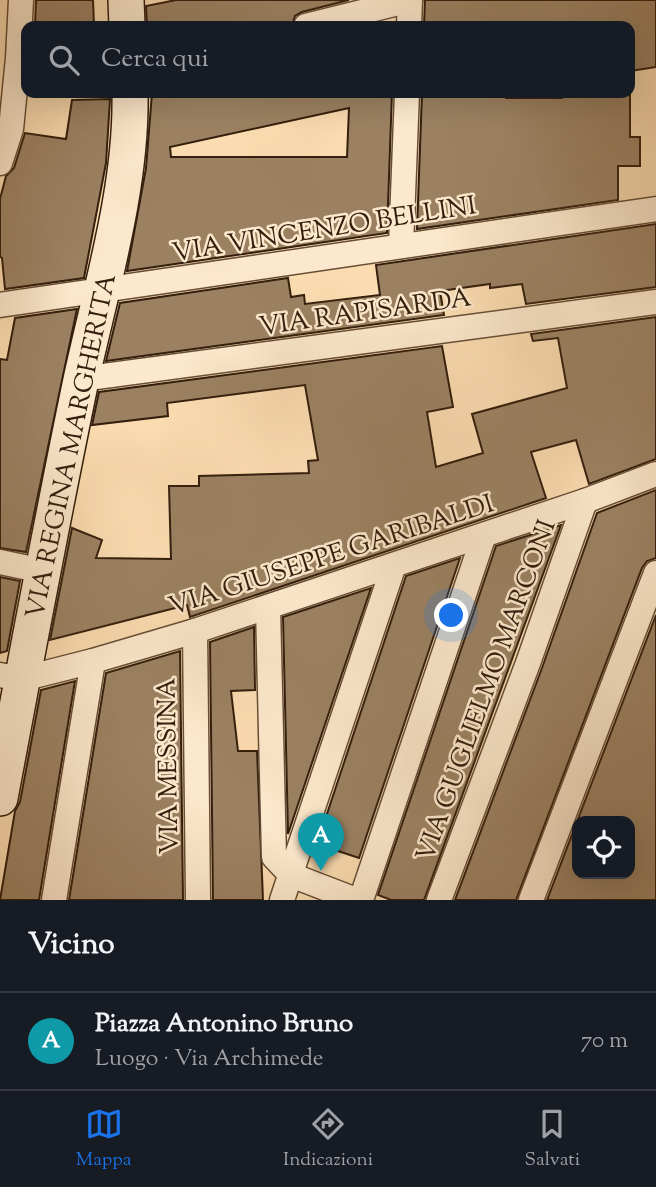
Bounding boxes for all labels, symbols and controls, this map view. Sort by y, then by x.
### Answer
search box [21,21,635,98]
icon: search [45,41,83,79]
text: Cerca qui [101,41,209,78]
street label: VIA VINCENZO BELLINI [170,188,480,273]
street label: VIA REGINA MARGHERITA [18,270,127,623]
street label: VIA RAPISARDA [257,280,474,347]
street label: VIA GIUSEPPE GARIBALDI [164,486,500,627]
street label: VIA GUGLIELMO MARCONI [408,514,567,867]
your location [434,598,468,632]
street label: VIA MESSINA [149,677,190,855]
pin: A [298,813,344,871]
map controls [572,816,635,879]
button: locate [572,816,635,879]
text: Vicino [28,924,115,967]
text: Piazza Antonino Bruno [95,1006,353,1043]
text: A [42,1025,60,1058]
text: 70 m [581,1025,628,1058]
text: Luogo · Via Archimede [95,1043,323,1076]
tab: Mappa [76,1105,131,1174]
tab: Indicazioni [283,1105,373,1174]
tab: Salvati [525,1105,580,1174]

